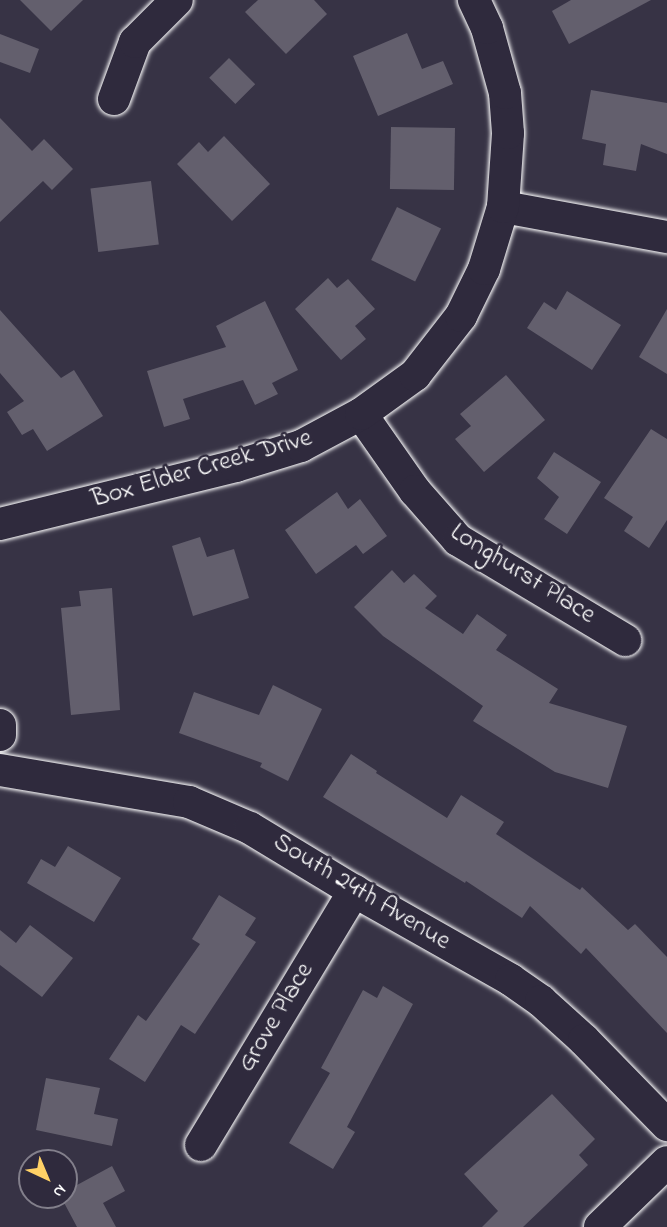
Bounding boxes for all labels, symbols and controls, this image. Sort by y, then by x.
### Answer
street label: Box Elder Creek Drive [88,424,316,516]
street label: Longhurst Place [444,518,600,632]
street label: South 24th Avenue [267,828,455,958]
street label: Grove Place [232,958,322,1078]
north arrow [18,1149,78,1209]
text: N [47,1178,71,1203]

